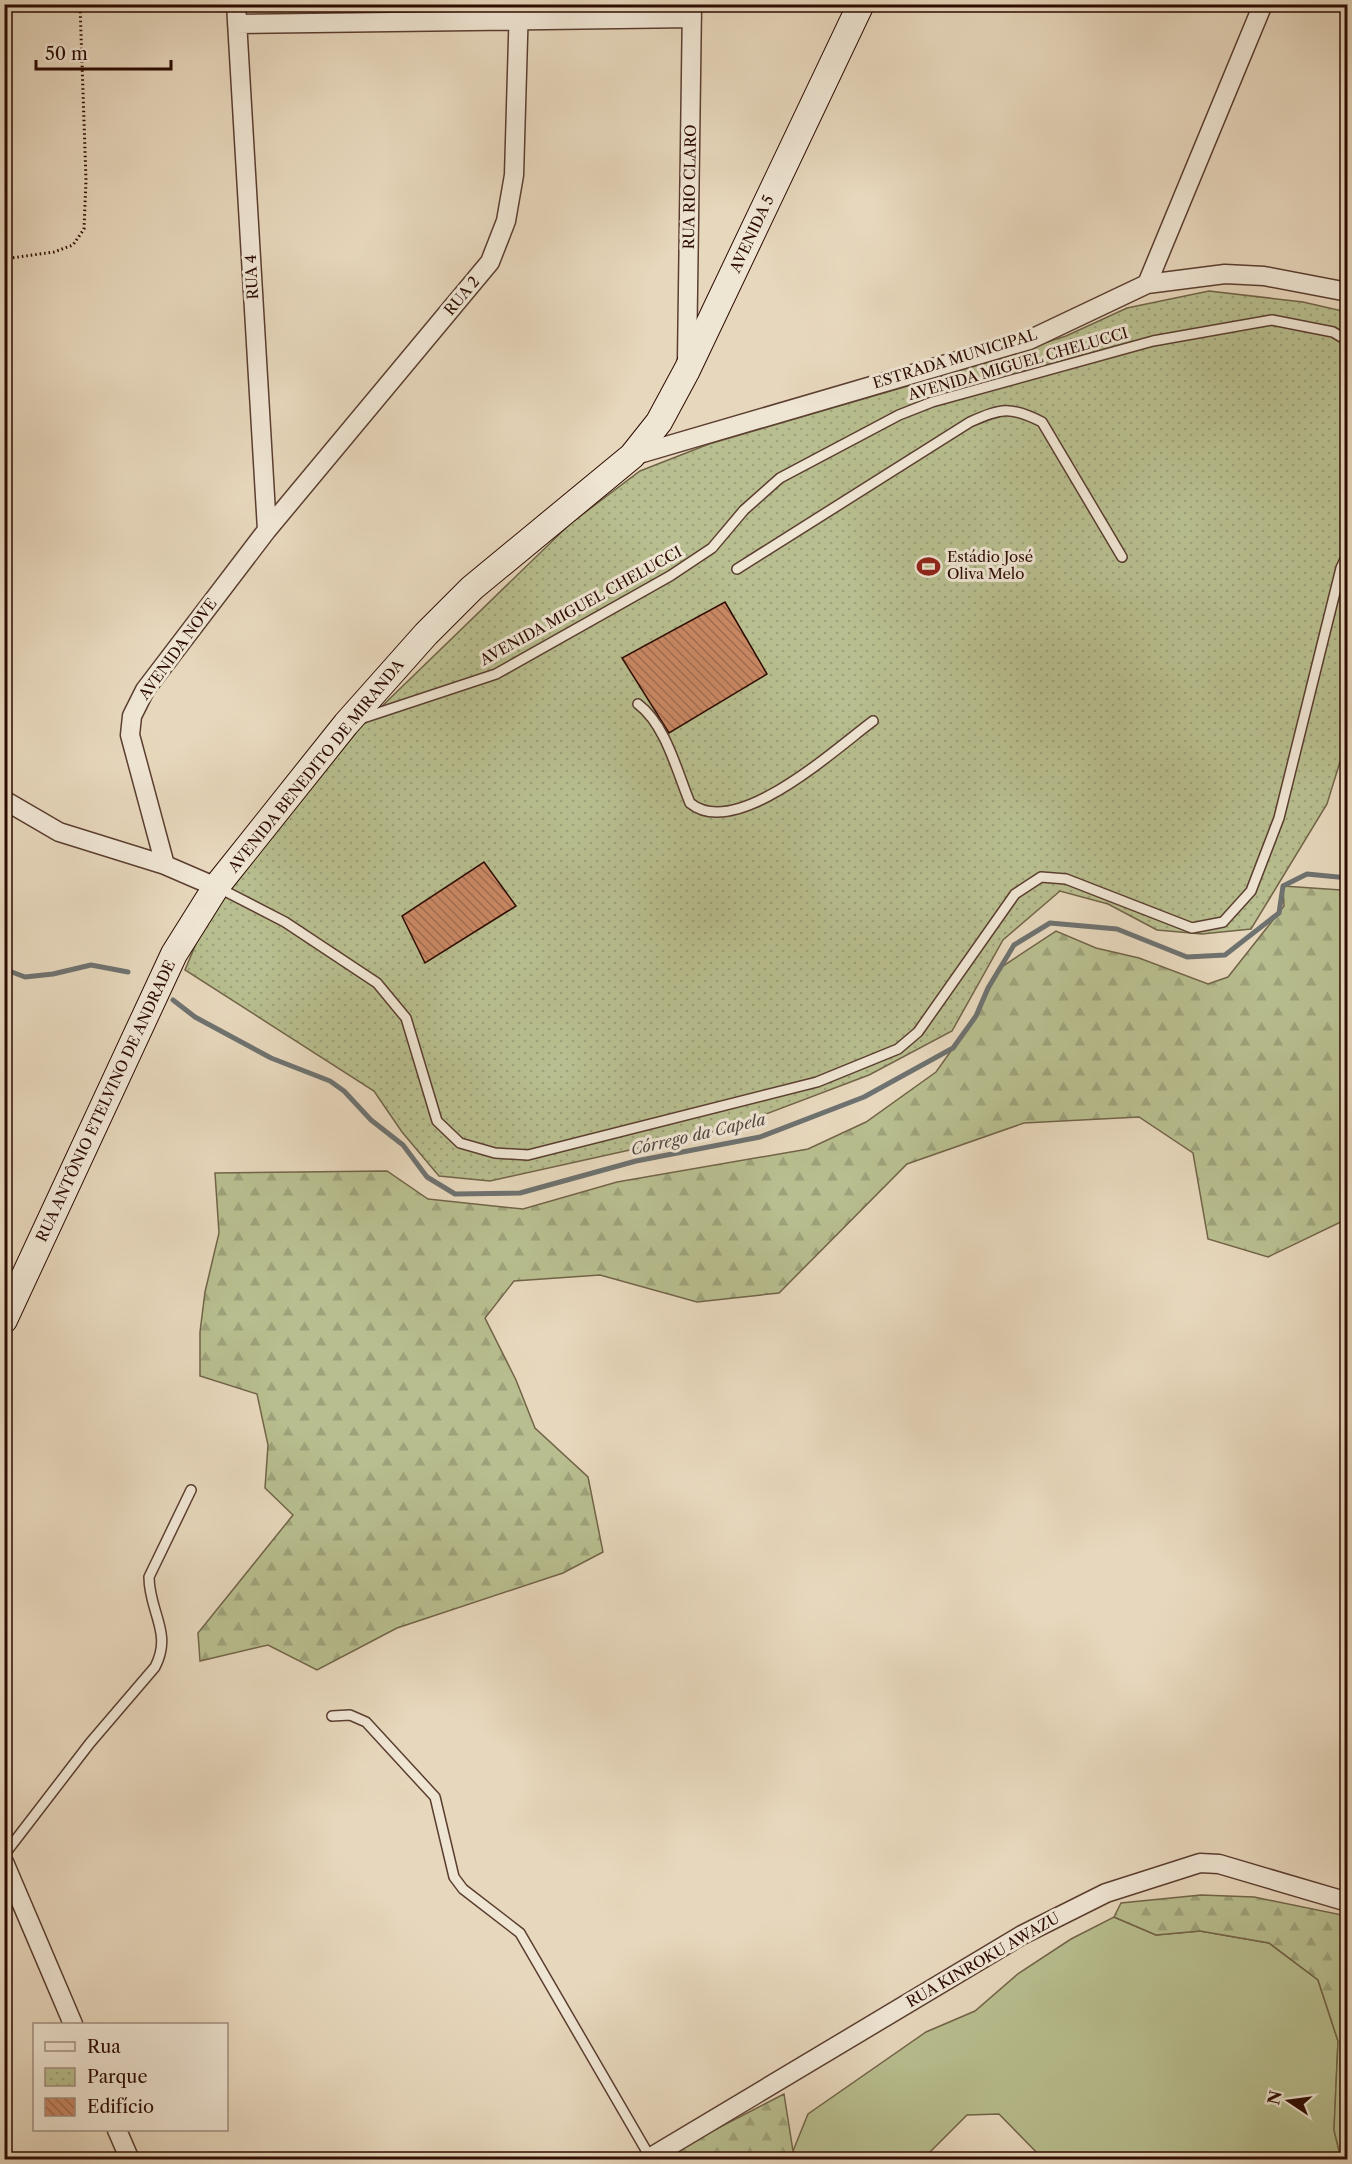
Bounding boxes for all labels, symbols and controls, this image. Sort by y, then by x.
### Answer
scale bar [36,33,171,71]
text: 50 m [45,43,88,65]
street label: RUA RIO CLARO [679,124,700,250]
street label: AVENIDA 5 [725,192,778,277]
street label: RUA 4 [241,254,262,300]
street label: RUA 2 [440,272,483,319]
street label: AVENIDA MIGUEL CHELUCCI [905,323,1130,404]
street label: ESTRADA MUNICIPAL [870,324,1039,393]
street label: AVENIDA MIGUEL CHELUCCI [476,542,685,670]
place label: Estádio José Oliva Melo [947,547,1033,583]
sports icon: Estádio José Oliva Melo [916,553,942,579]
street label: AVENIDA NOVE [134,594,221,704]
street label: AVENIDA BENEDITO DE MIRANDA [223,655,408,877]
street label: RUA ANTÔNIO ETELVINO DE ANDRADE [32,957,179,1245]
water label: Córrego da Capela [629,1109,768,1159]
street label: RUA KINROKU AWAZU [903,1908,1063,2011]
legend [33,2023,228,2131]
text: Rua [87,2036,121,2058]
text: Parque [87,2066,148,2088]
north arrow [1259,2071,1319,2131]
text: N [1263,2089,1286,2107]
text: Edifício [87,2096,154,2118]

